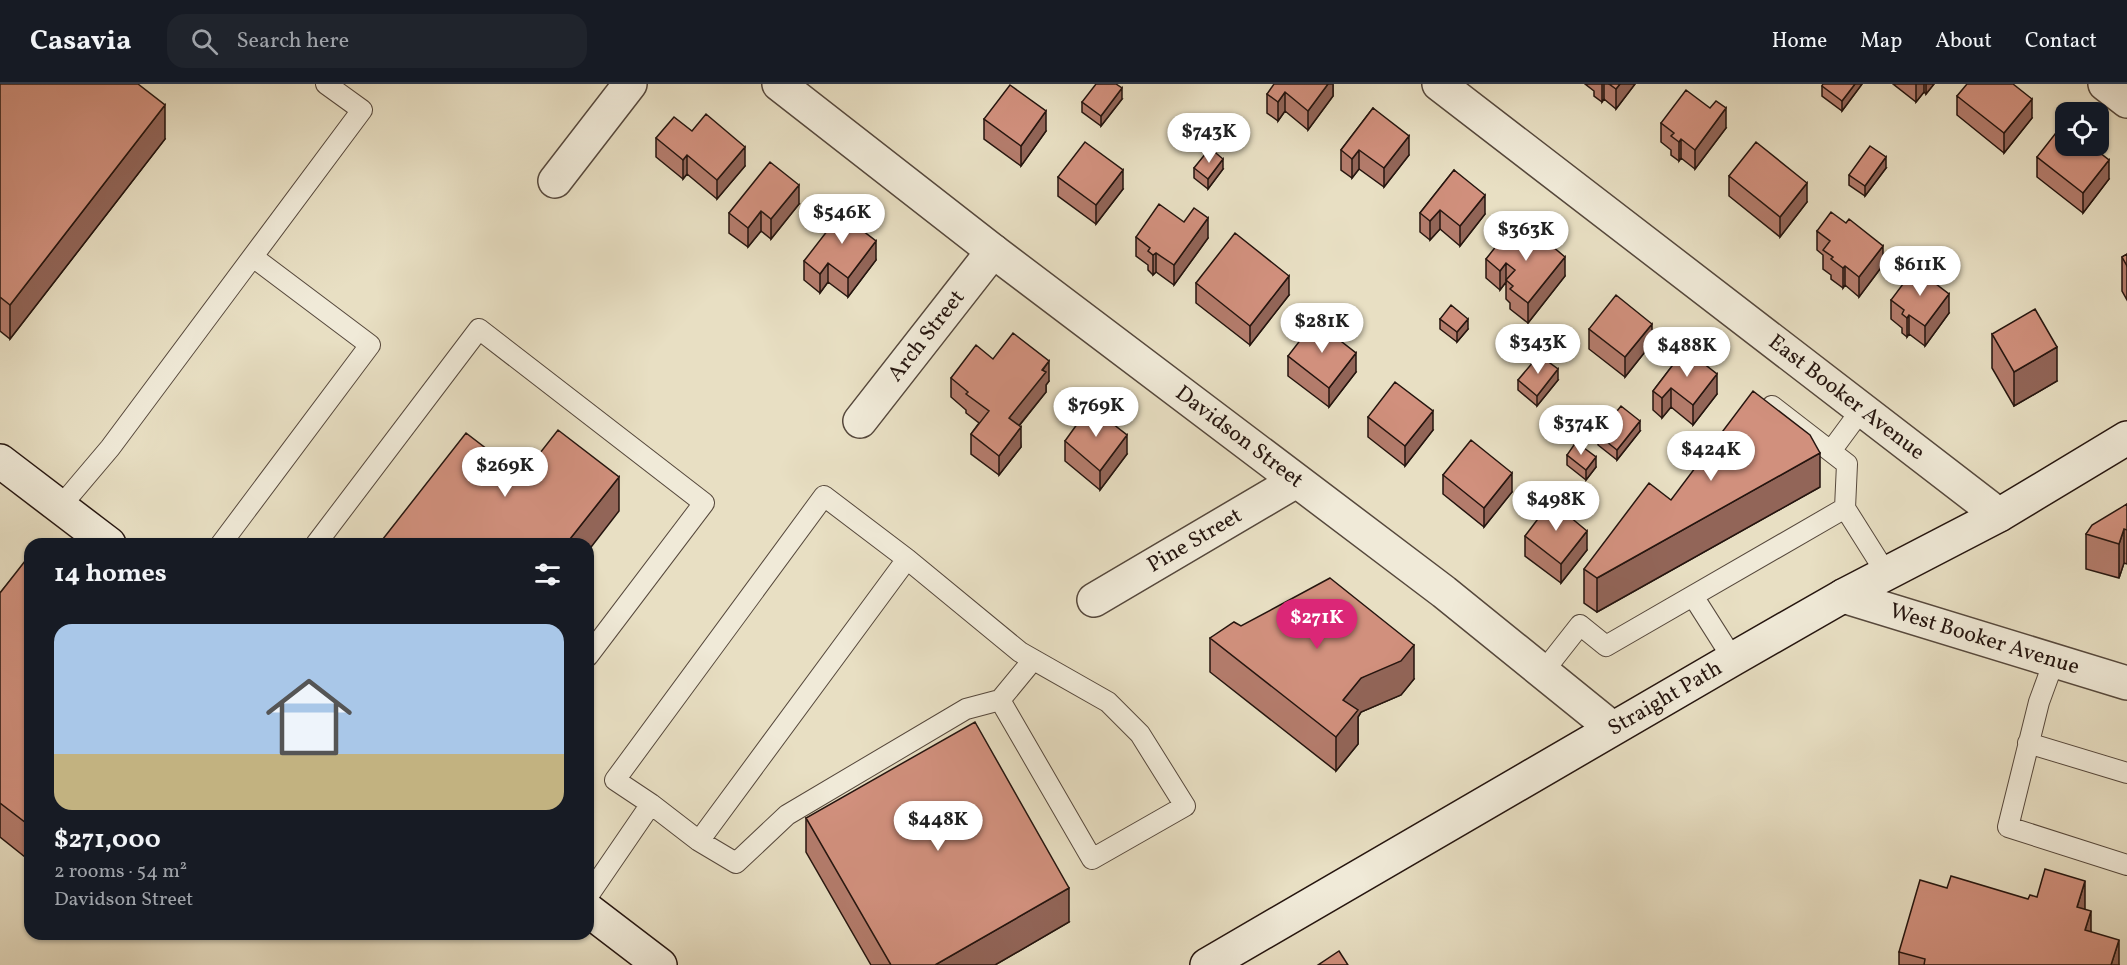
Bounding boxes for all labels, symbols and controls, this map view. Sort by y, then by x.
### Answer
search box [167,14,587,68]
text: Casavia [30,22,131,61]
icon: search [188,25,221,58]
text: Search here [236,26,349,57]
text: Home [1772,27,1827,56]
text: Map [1860,27,1902,56]
text: About [1935,27,1992,56]
text: Contact [2025,27,2097,56]
map controls [2055,102,2109,156]
button: locate [2055,102,2109,156]
pin: $743K [1167,113,1251,164]
text: $743K [1181,118,1237,146]
pin: $546K [800,194,884,245]
text: $546K [813,199,871,227]
pin: $363K [1484,211,1568,262]
text: $363K [1498,216,1554,244]
pin: $611K [1878,246,1962,297]
text: $611K [1894,251,1946,279]
street label: Arch Street [881,283,973,389]
pin: $281K [1280,303,1364,354]
text: $281K [1295,308,1349,336]
pin: $343K [1496,324,1580,375]
pin: $488K [1645,327,1729,378]
street label: East Booker Avenue [1761,327,1931,468]
text: $343K [1509,329,1567,357]
text: $488K [1657,332,1717,360]
street label: Davidson Street [1169,378,1310,496]
pin: $769K [1054,387,1138,438]
text: $769K [1067,392,1125,420]
pin: $374K [1539,405,1623,456]
text: $374K [1553,410,1609,438]
pin: $424K [1669,431,1753,482]
text: $424K [1681,436,1741,464]
pin: $269K [463,447,547,498]
text: $269K [476,452,534,480]
pin: $498K [1514,481,1598,532]
text: $498K [1526,486,1586,514]
street label: Pine Street [1142,500,1248,581]
text: 14 homes [54,556,167,592]
icon: filters [531,558,564,591]
street label: West Booker Avenue [1886,596,2083,683]
pin: $271K [1275,599,1359,650]
text: $271K [1290,604,1344,632]
street label: Straight Path [1602,653,1728,744]
icon: home [255,663,363,771]
pin: $448K [896,801,980,852]
text: $448K [908,806,968,834]
text: $271,000 [54,822,161,858]
text: 2 rooms · 54 m² [54,858,187,886]
text: Davidson Street [54,886,193,914]

